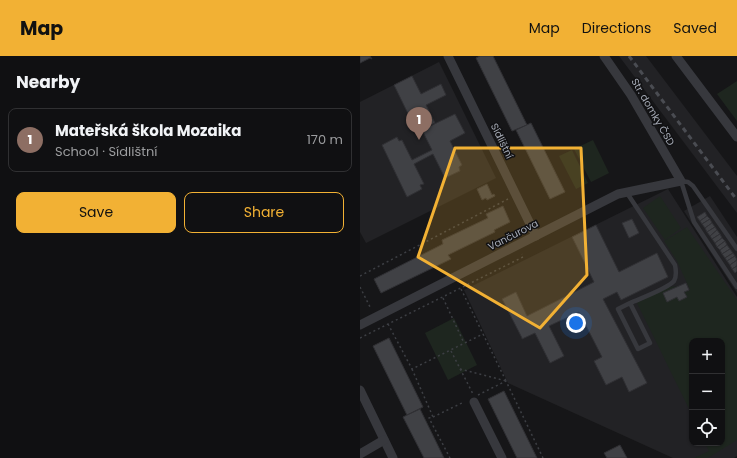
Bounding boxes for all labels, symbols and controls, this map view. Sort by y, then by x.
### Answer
text: Map [20,15,63,42]
text: Map [529,18,560,38]
text: Directions [582,18,651,38]
text: Saved [673,18,717,38]
text: Nearby [16,70,80,94]
street label: Str. domky ČSD [628,76,678,148]
pin: 1 [406,107,432,140]
text: Mateřská škola Mozaika [55,120,242,141]
street label: Sídlištní [487,121,517,162]
text: 1 [28,130,32,149]
text: 170 m [307,130,343,149]
text: School · Sídlištní [55,142,157,161]
button: Save [16,192,176,233]
button: Share [184,192,344,233]
street label: Vančurova [485,216,541,254]
your location [566,313,586,333]
map controls [689,338,725,446]
button: + [689,338,725,374]
button: − [689,374,725,410]
button: locate [689,410,725,446]

